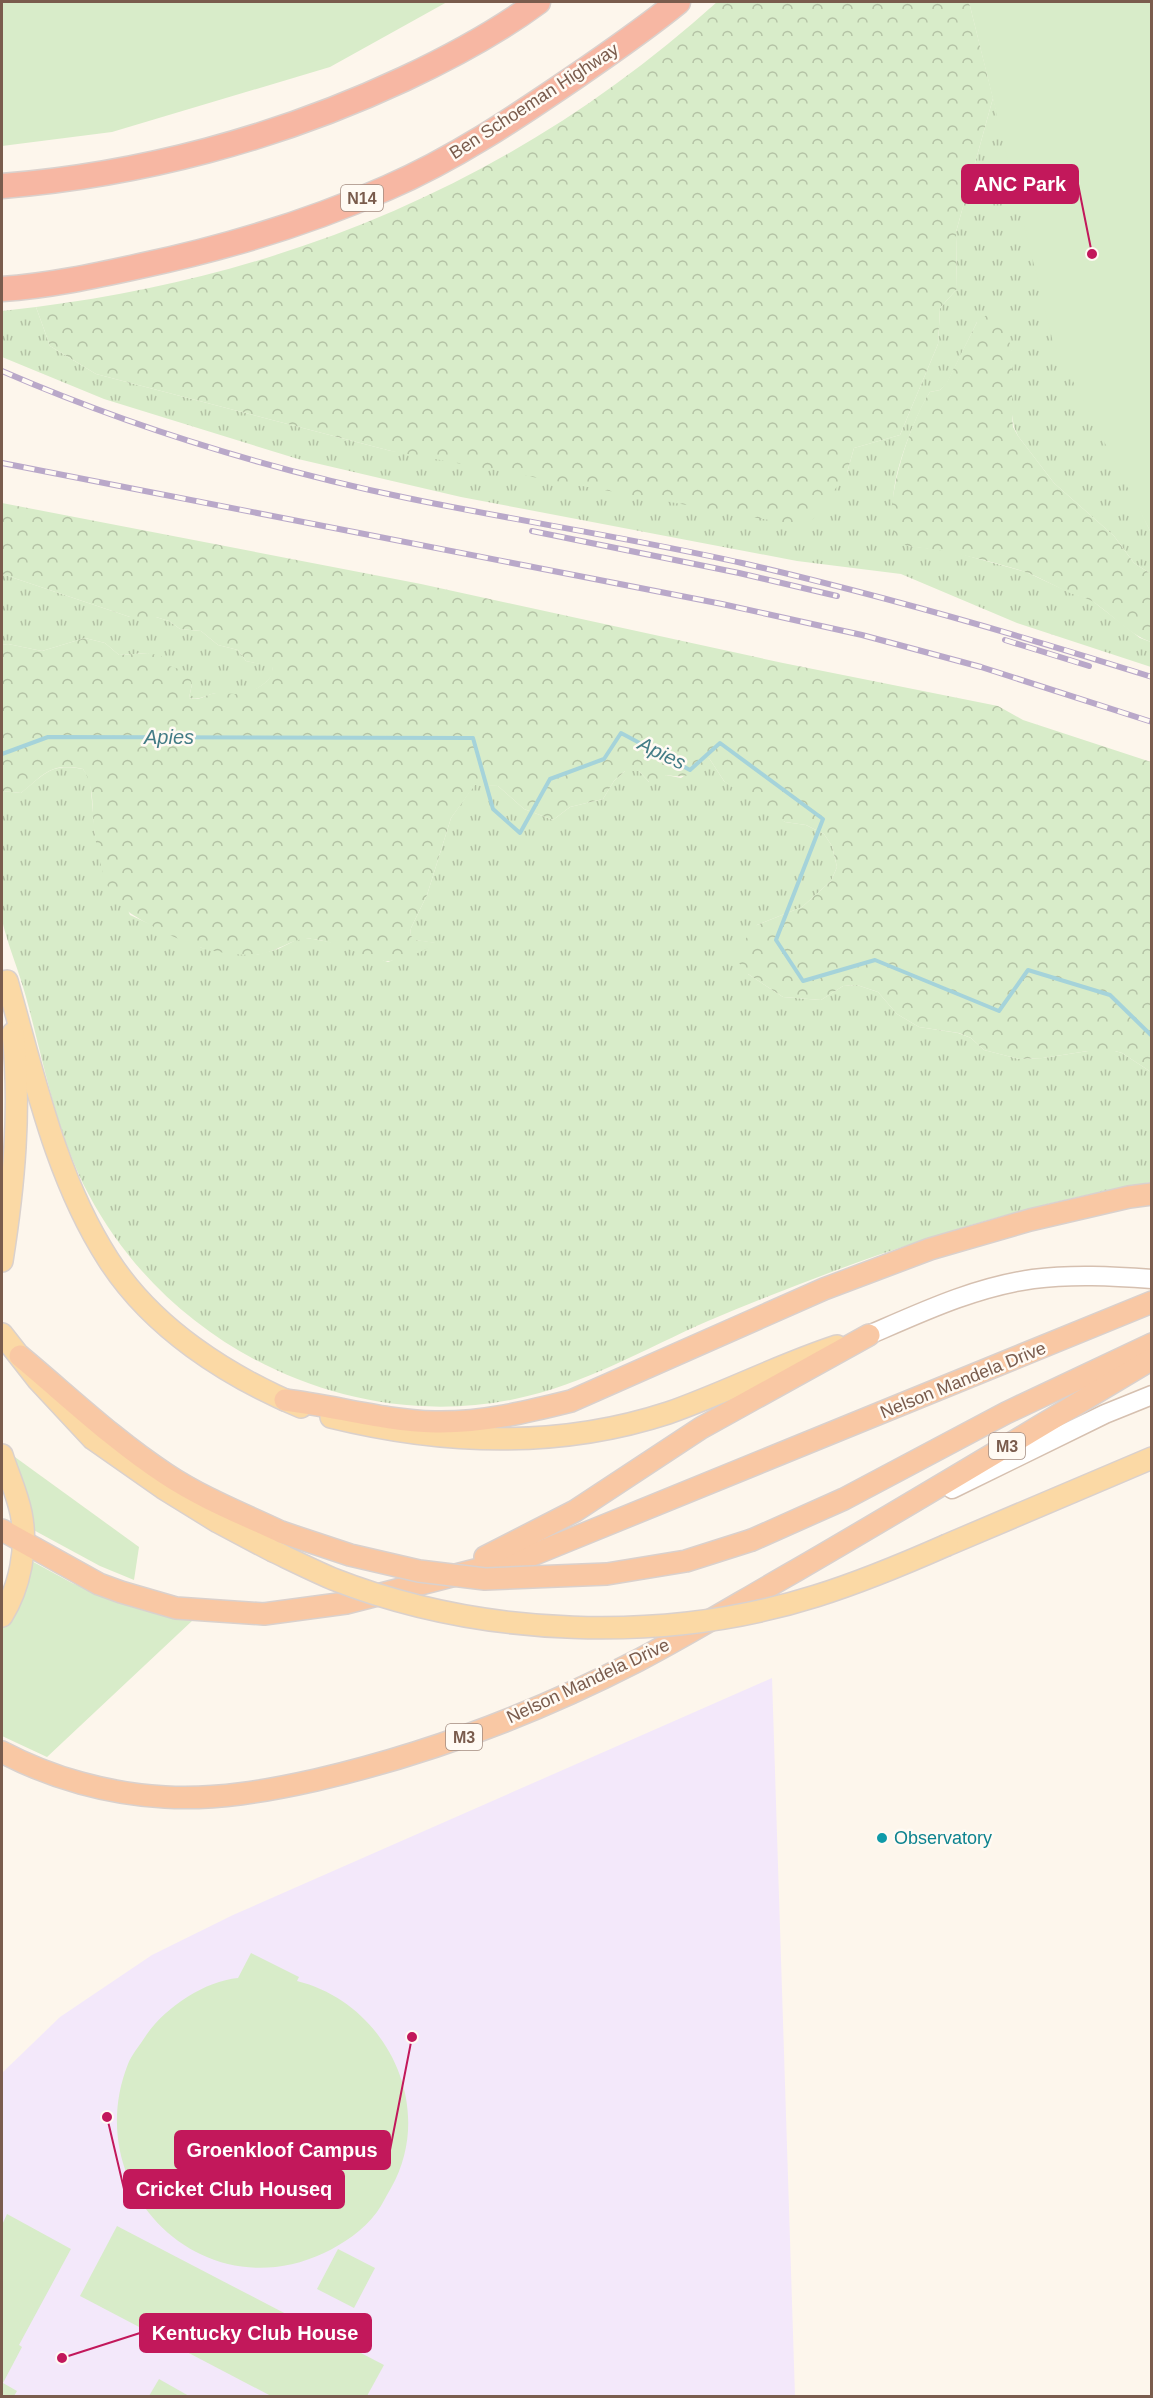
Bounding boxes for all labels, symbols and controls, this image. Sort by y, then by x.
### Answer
street label: Ben Schoeman Highway [446,39,622,163]
callout: ANC Park [962,165,1078,203]
text: ANC Park [974,173,1067,195]
road number: N14 [341,185,383,211]
water label: Apies [143,726,194,748]
water label: Apies [634,732,689,774]
street label: Nelson Mandela Drive [877,1338,1049,1422]
road number: M3 [989,1433,1025,1459]
street label: Nelson Mandela Drive [504,1635,672,1727]
road number: M3 [446,1724,482,1750]
place label: Observatory [894,1828,992,1848]
marker: Observatory [875,1831,889,1845]
callout: Groenkloof Campus [175,2131,390,2169]
text: Groenkloof Campus [186,2139,378,2161]
callout: Cricket Club Houseq [124,2170,344,2208]
text: Cricket Club Houseq [136,2178,332,2200]
callout: Kentucky Club House [140,2314,371,2352]
text: Kentucky Club House [152,2322,358,2344]

